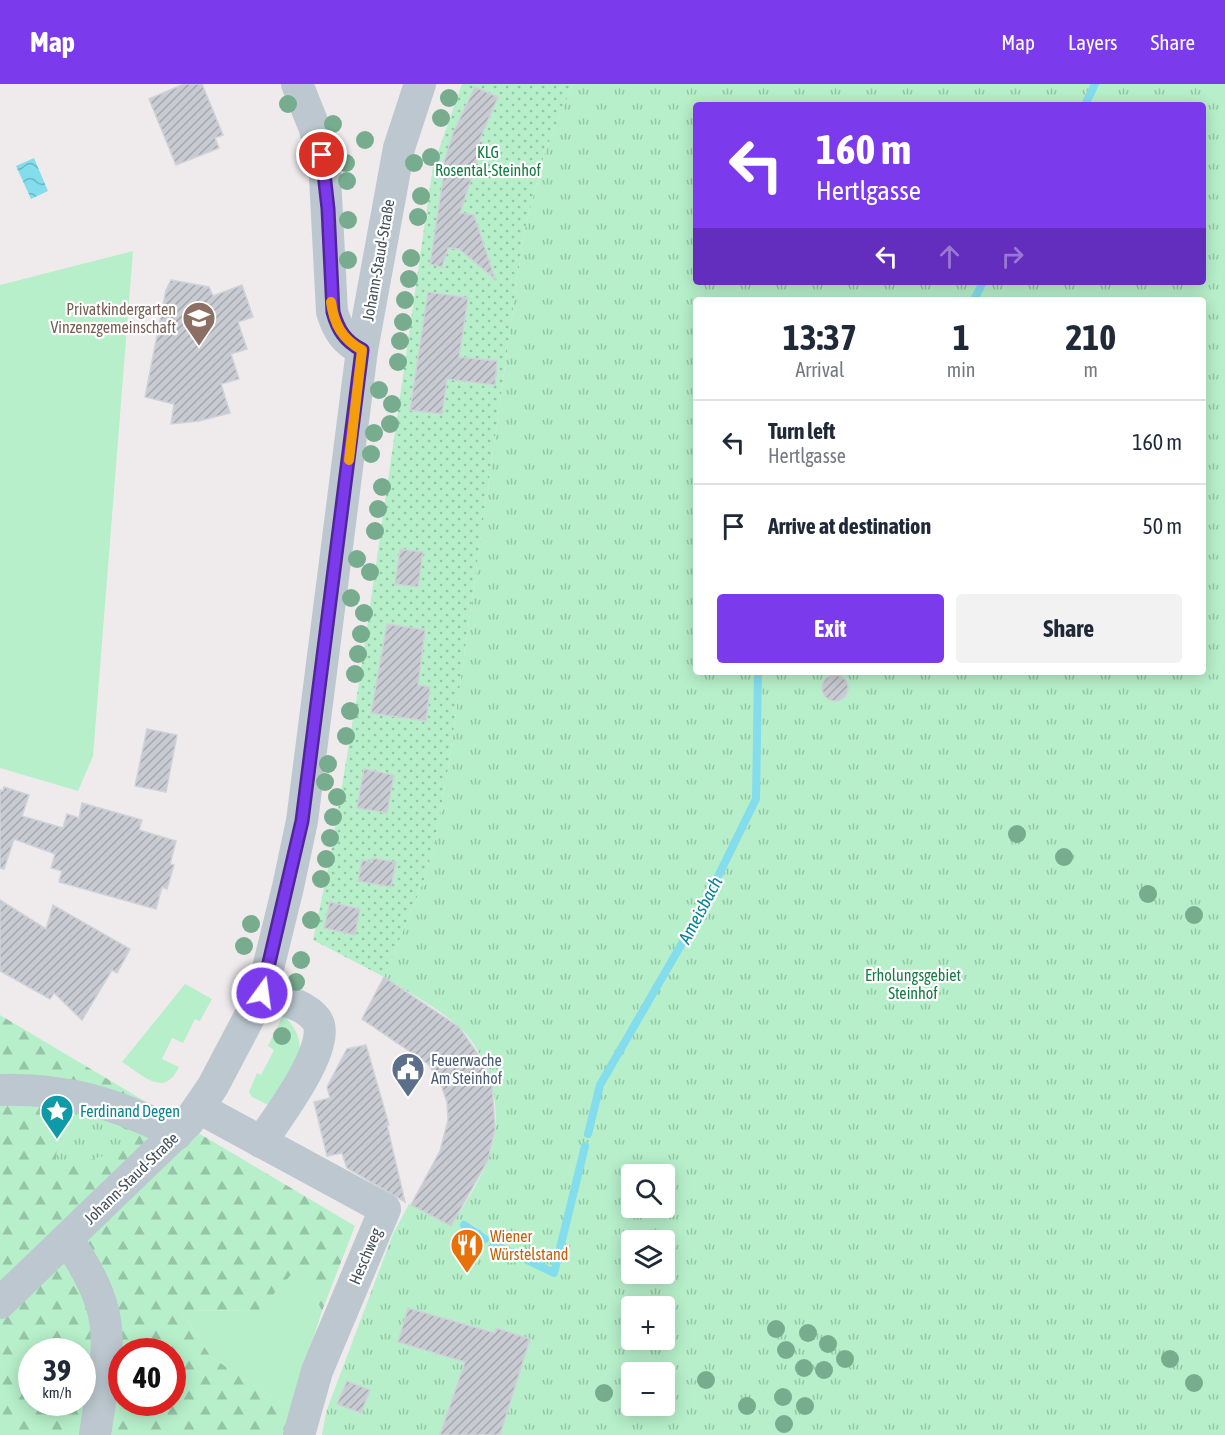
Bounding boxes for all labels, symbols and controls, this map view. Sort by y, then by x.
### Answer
text: Map [30,26,75,58]
text: Map [1001,30,1035,54]
text: Layers [1068,30,1118,54]
text: Share [1151,30,1195,54]
text: 160 m [816,125,911,173]
icon: left [717,126,795,204]
pin [296,129,347,180]
icon: arrive [305,138,338,171]
park label: KLG Rosental-Steinhof [435,143,542,179]
text: Hertlgasse [816,175,921,206]
street label: Johann-Staud-Straße [358,198,398,322]
icon: left [870,240,903,273]
icon: ahead [933,240,966,273]
icon: right [996,240,1029,273]
place label: Privatkindergarten Vinzenzgemeinschaft [50,300,176,337]
school or university icon: Privatkindergarten Vinzenzgemeinschaft [181,300,217,347]
text: 13:37 [783,316,857,358]
text: 1 [953,316,970,358]
text: 210 [1065,316,1116,358]
text: Arrival [795,358,844,381]
text: min [947,358,976,381]
text: m [1084,358,1098,381]
text: Turn left [768,418,835,444]
icon: left [717,426,750,459]
text: 160 m [1132,429,1182,455]
text: Hertlgasse [768,444,846,467]
icon: arrive [717,510,750,543]
text: Arrive at destination [768,513,931,539]
text: 50 m [1142,513,1182,539]
button: Exit [717,594,944,663]
button: Share [956,594,1182,663]
water label: Ameisbach [673,873,726,948]
position arrow [230,961,294,1025]
park label: Erholungsgebiet Steinhof [865,966,961,1002]
public building icon: Feuerwache Am Steinhof [390,1051,426,1098]
place label: Feuerwache Am Steinhof [431,1051,503,1087]
place icon: Ferdinand Degen [39,1093,75,1140]
place label: Ferdinand Degen [80,1102,180,1121]
street label: Johann-Staud-Straße [80,1129,182,1227]
map controls [621,1164,675,1416]
button: search [621,1164,675,1218]
street label: Heschweg [345,1225,386,1287]
restaurant icon: Wiener Würstelstand [449,1227,485,1274]
place label: Wiener Würstelstand [490,1227,568,1263]
button: layers [621,1230,675,1284]
button: + [621,1296,675,1350]
speed limit sign: 40 [108,1338,186,1416]
text: 39 [43,1353,71,1387]
button: − [621,1362,675,1416]
text: km/h [42,1384,72,1401]

